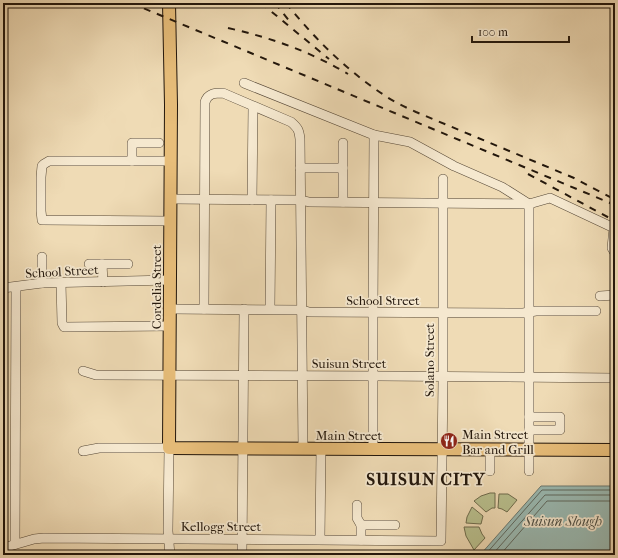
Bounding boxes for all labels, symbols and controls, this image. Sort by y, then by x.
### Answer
scale bar [472,18,569,44]
text: 100 m [478,25,508,39]
street label: Cordelia Street [149,244,164,329]
street label: School Street [25,262,99,281]
street label: School Street [346,293,420,308]
street label: Solano Street [422,323,437,397]
street label: Suisun Street [312,356,387,371]
place label: Main Street Bar and Grill [462,427,534,457]
street label: Main Street [316,428,383,443]
restaurant icon: Main Street Bar and Grill [439,431,459,451]
district label: SUISUN CITY [366,469,486,489]
water label: Suisun Slough [523,513,602,530]
street label: Kellogg Street [181,519,261,534]

